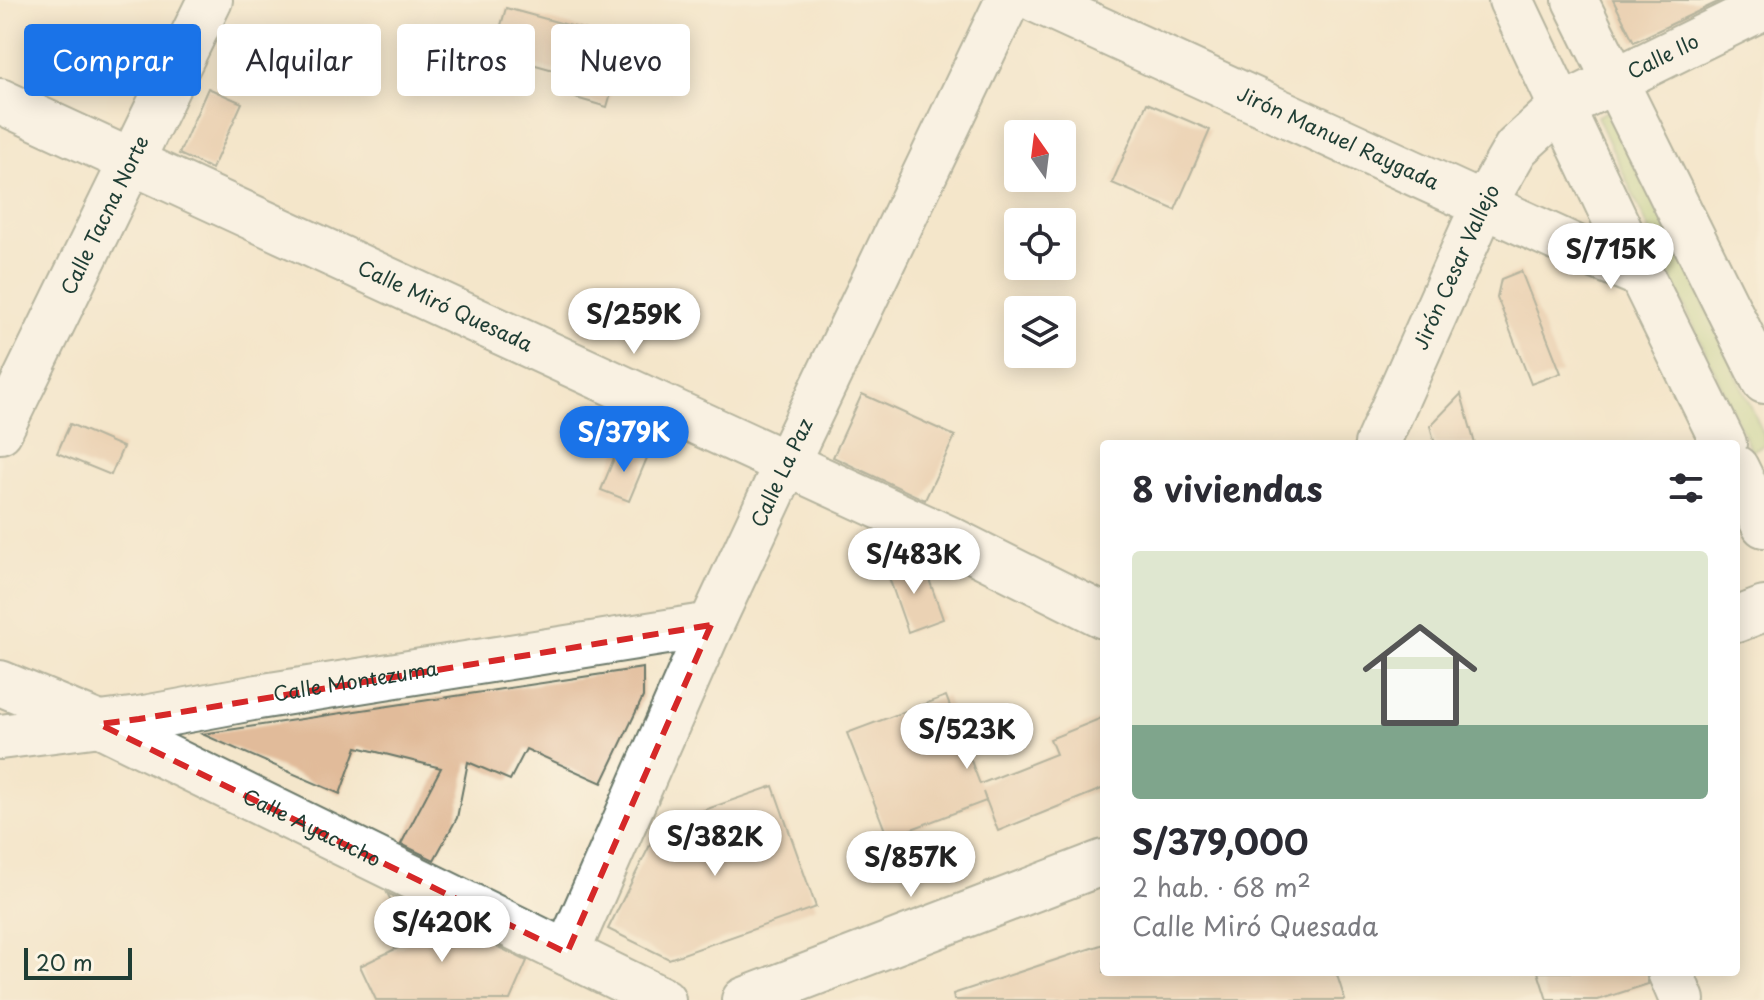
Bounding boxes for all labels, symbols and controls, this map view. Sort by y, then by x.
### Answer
chip: Comprar [24,24,201,96]
chip: Alquilar [217,24,381,96]
chip: Filtros [397,24,535,96]
chip: Nuevo [551,24,690,96]
street label: Calle Ilo [1622,25,1704,86]
street label: Jirón Manuel Raygada [1232,78,1445,197]
north arrow [1004,120,1076,192]
map controls [1004,120,1076,368]
street label: Calle Tacna Norte [53,130,156,300]
street label: Jirón Cesar Vallejo [1405,178,1506,354]
button: locate [1004,208,1076,280]
pin: S/715K [1546,223,1676,291]
text: S/715K [1566,229,1656,268]
street label: Calle Miró Quesada [353,252,538,359]
pin: S/259K [569,288,699,356]
text: S/259K [586,294,682,333]
button: layers [1004,296,1076,368]
pin: S/379K [559,406,689,474]
text: S/379K [578,412,670,451]
street label: Calle La Paz [743,413,820,532]
text: 8 viviendas [1132,462,1323,514]
icon: filters [1664,466,1708,510]
pin: S/483K [849,528,979,596]
text: S/483K [866,534,962,573]
icon: home [1348,603,1492,747]
street label: Calle Montezuma [271,653,440,708]
pin: S/523K [902,703,1032,771]
text: S/523K [918,709,1016,748]
street label: Calle Ayacucho [238,781,386,874]
pin: S/382K [650,810,780,878]
text: S/379,000 [1132,815,1309,867]
text: S/382K [667,816,763,855]
pin: S/857K [846,831,976,899]
text: S/857K [864,837,958,876]
text: 2 hab. · 68 m² [1132,867,1311,906]
pin: S/420K [377,896,507,964]
text: S/420K [392,902,492,941]
text: Calle Miró Quesada [1132,906,1378,945]
scale bar [24,944,132,980]
text: 20 m [36,945,93,978]

